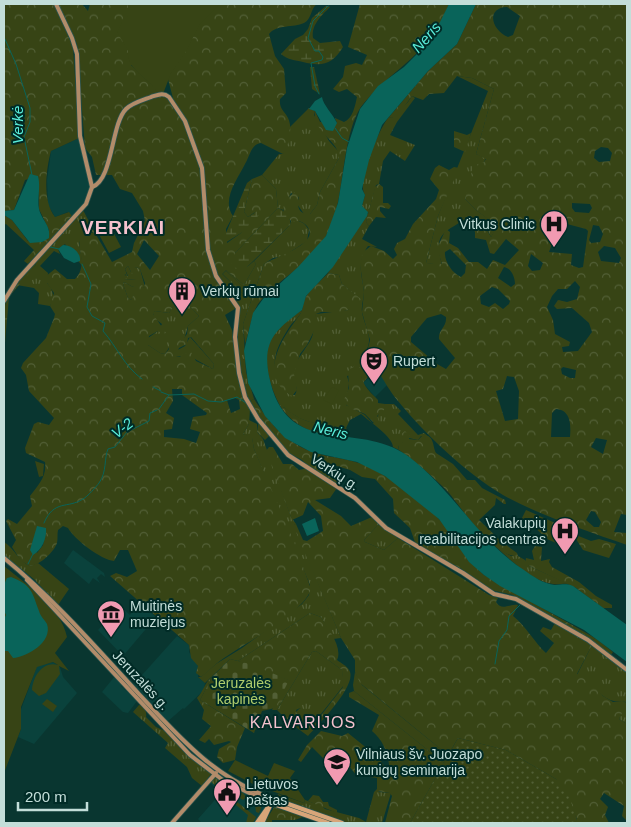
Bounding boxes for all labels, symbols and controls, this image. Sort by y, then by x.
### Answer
water label: Neris [408,18,444,56]
water label: Verkė [9,106,26,144]
hospital icon: Vitkus Clinic [539,209,569,248]
place label: Vitkus Clinic [459,216,535,232]
district label: VERKIAI [81,217,165,238]
building icon: Verkių rūmai [167,276,197,315]
place label: Verkių rūmai [201,283,279,299]
theatre icon: Rupert [359,346,389,385]
place label: Rupert [393,353,435,369]
water label: V-2 [108,414,137,442]
water label: Neris [312,418,351,443]
street label: Verkių g. [308,450,362,494]
place label: Valakupių reabilitacijos centras [419,515,546,547]
hospital icon: Valakupių reabilitacijos centras [550,516,580,555]
place label: Muitinės muziejus [130,598,185,630]
museum icon: Muitinės muziejus [96,599,126,638]
street label: Jeruzalės g. [109,647,173,713]
park label: Jeruzalės kapinės [211,675,271,707]
district label: KALVARIJOS [250,714,356,731]
place label: Vilniaus šv. Juozapo kunigų seminarija [356,746,483,778]
school or university icon: Vilniaus šv. Juozapo kunigų seminarija [322,747,352,786]
place label: Lietuvos paštas [246,776,298,808]
public building icon: Lietuvos paštas [212,777,242,816]
scale bar [18,780,86,812]
text: 200 m [25,788,67,805]

